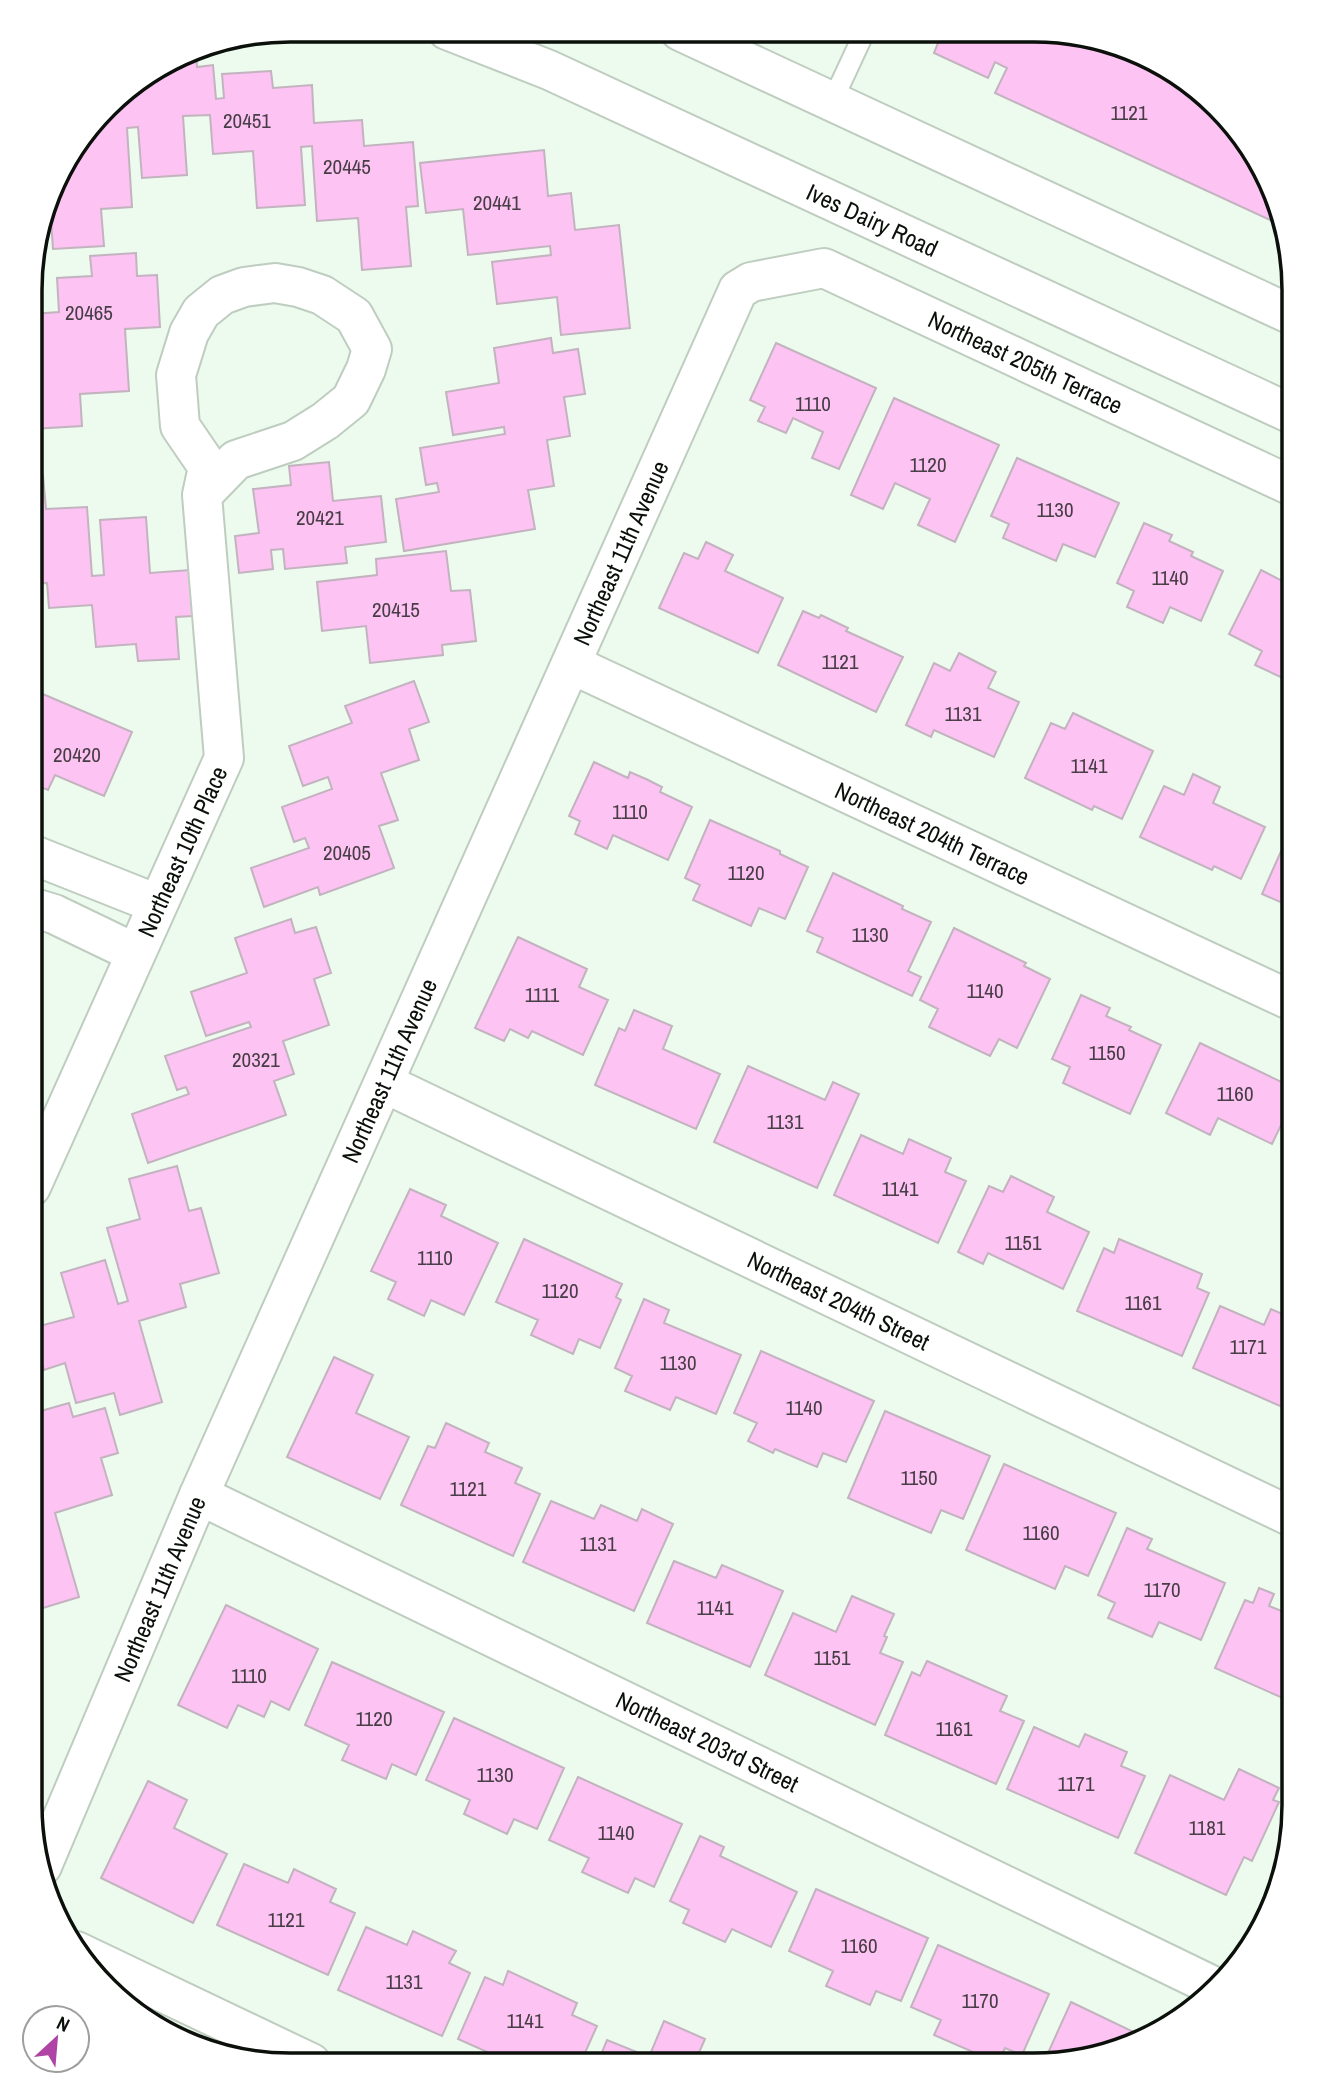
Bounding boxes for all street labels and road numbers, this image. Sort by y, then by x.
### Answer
street label: Ives Dairy Road [802,176,943,264]
street label: Northeast 205th Terrace [923,303,1128,421]
street label: Northeast 11th Avenue [565,456,676,650]
street label: Northeast 10th Place [130,761,234,942]
street label: Northeast 204th Terrace [830,774,1035,892]
street label: Northeast 11th Avenue [334,973,444,1168]
street label: Northeast 204th Street [742,1243,936,1358]
street label: Northeast 11th Avenue [106,1491,213,1687]
street label: Northeast 203rd Street [611,1683,805,1799]

